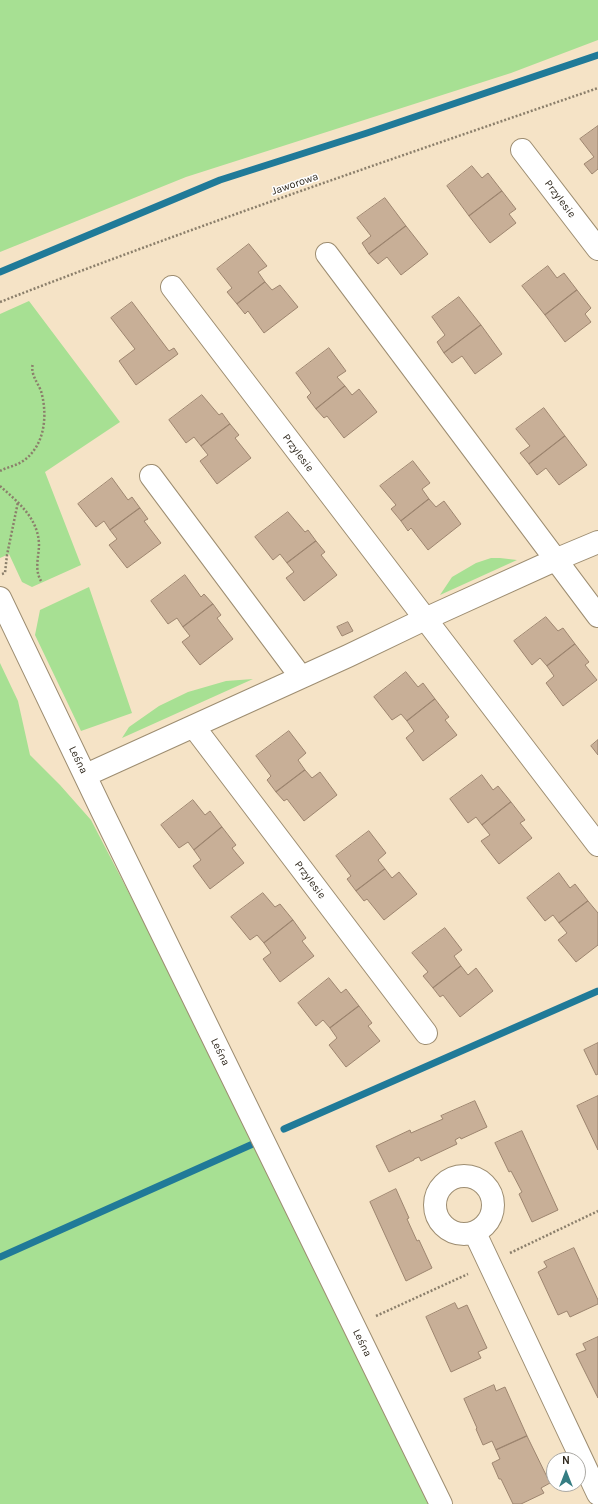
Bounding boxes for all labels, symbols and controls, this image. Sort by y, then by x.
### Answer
street label: Jaworowa [270,170,320,198]
street label: Przylesie [542,178,578,220]
street label: Przylesie [280,432,316,474]
street label: Leśna [66,744,90,776]
street label: Przylesie [292,859,328,901]
street label: Leśna [208,1036,232,1068]
street label: Leśna [350,1327,374,1359]
north arrow [546,1452,586,1492]
text: N [562,1454,570,1467]

